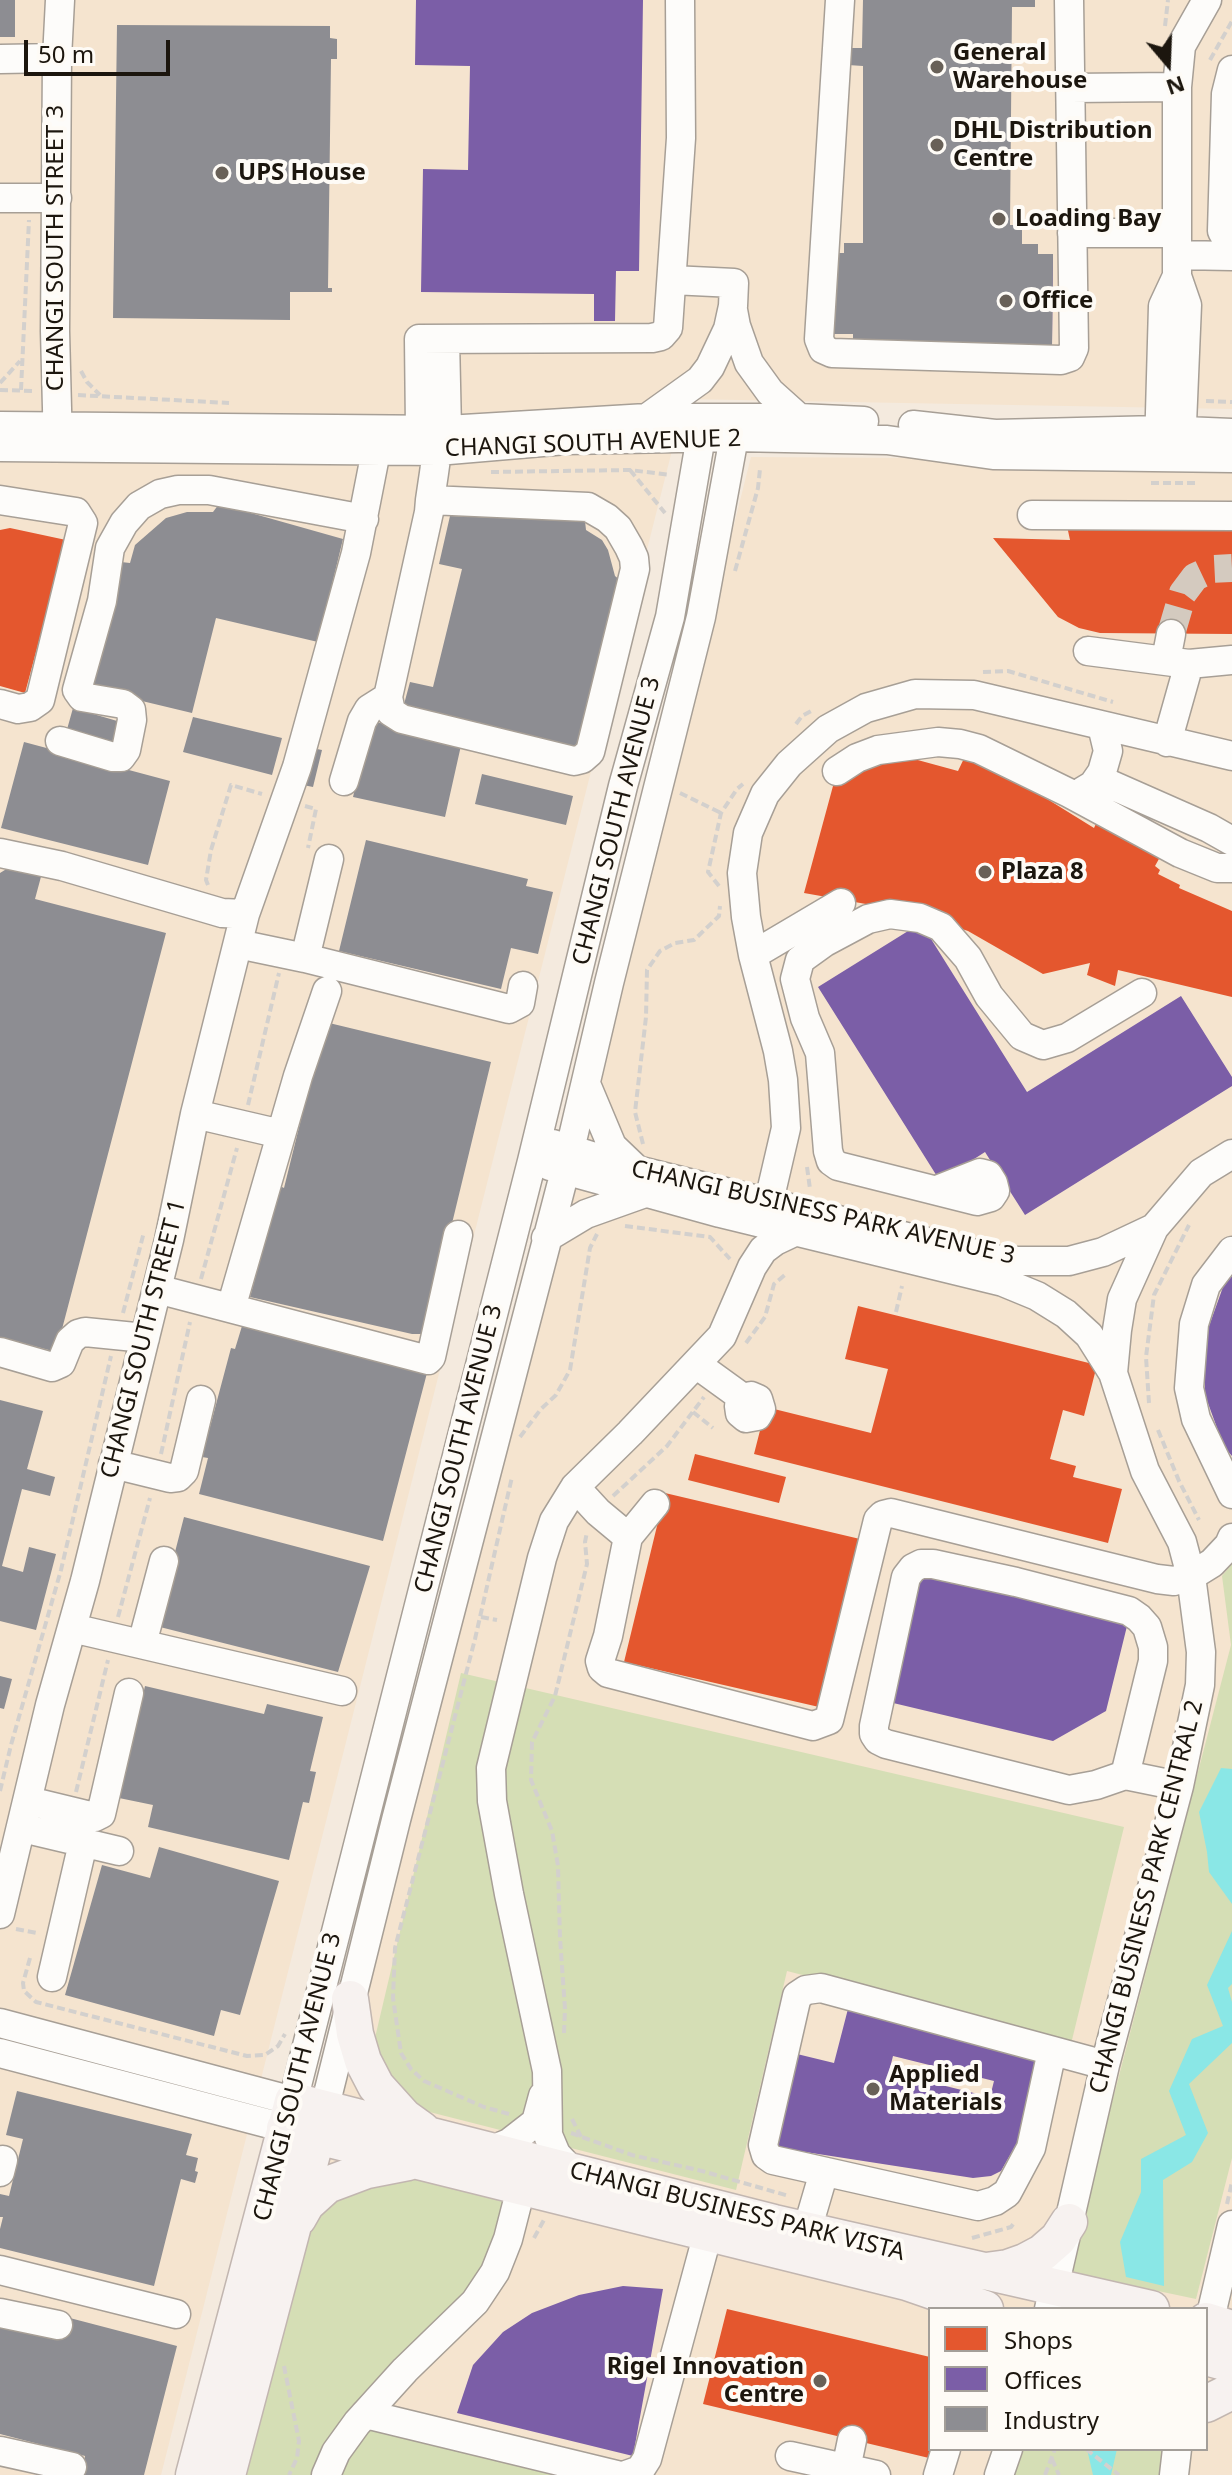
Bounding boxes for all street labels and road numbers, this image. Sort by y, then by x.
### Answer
street label: CHANGI SOUTH STREET 3 [42,105,70,391]
street label: CHANGI SOUTH AVENUE 2 [444,424,742,464]
street label: CHANGI SOUTH AVENUE 3 [567,674,667,968]
street label: CHANGI BUSINESS PARK AVENUE 3 [628,1155,1018,1271]
street label: CHANGI SOUTH STREET 1 [95,1196,193,1482]
street label: CHANGI SOUTH AVENUE 3 [409,1302,509,1596]
street label: CHANGI BUSINESS PARK CENTRAL 2 [1084,1697,1210,2097]
street label: CHANGI SOUTH AVENUE 3 [248,1930,348,2224]
street label: CHANGI BUSINESS PARK VISTA [566,2156,908,2268]

